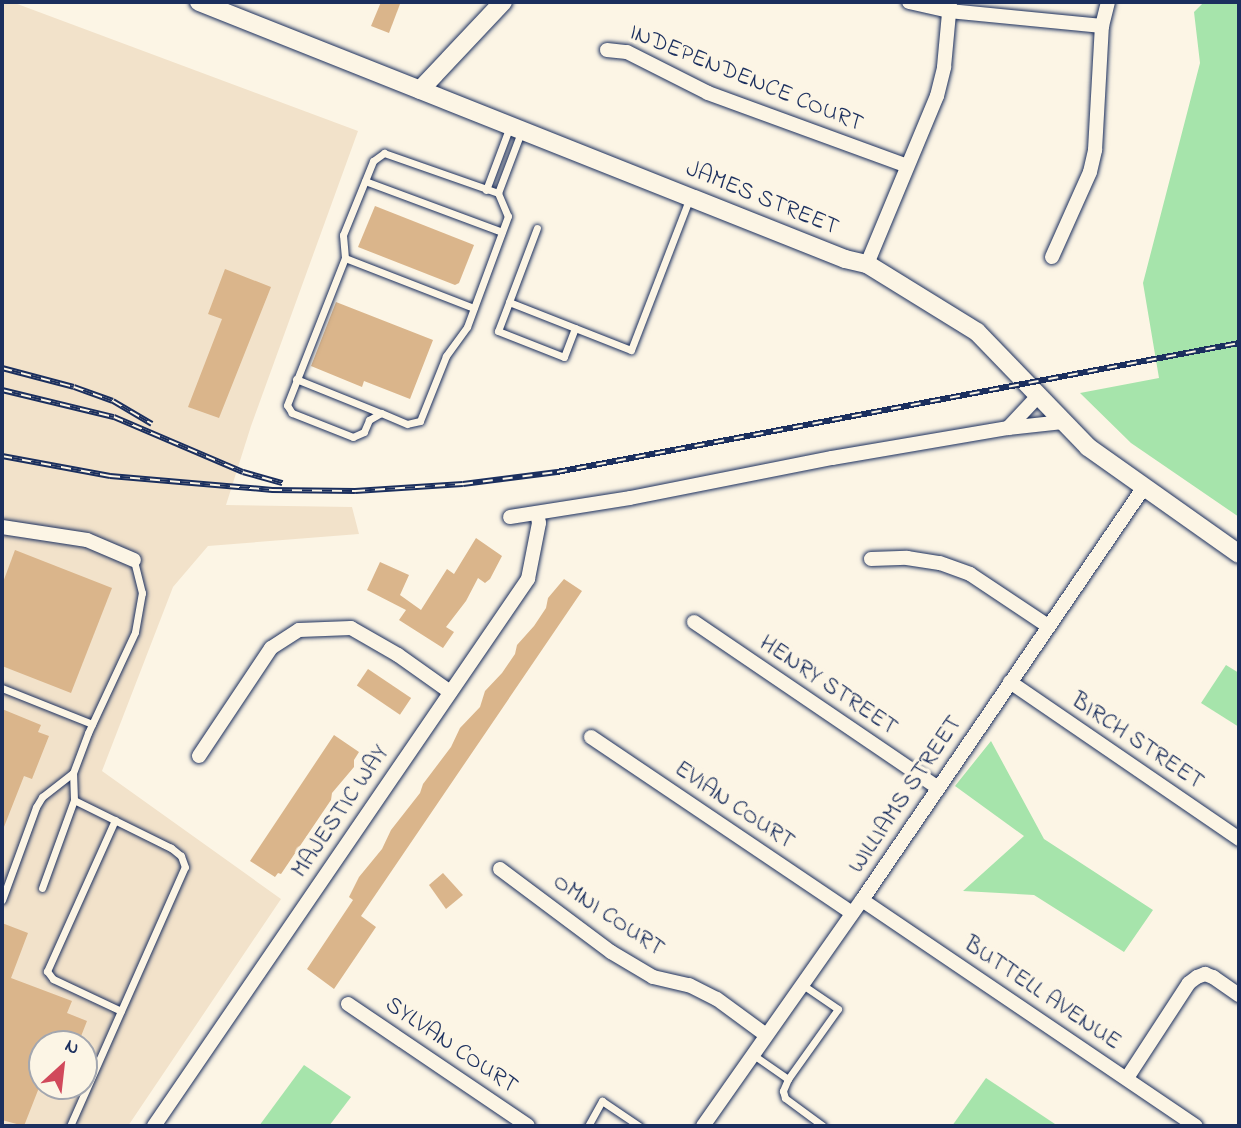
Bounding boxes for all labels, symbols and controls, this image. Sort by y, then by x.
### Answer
street label: INDEPENDENCE COURT [625,19,867,139]
street label: JAMES STREET [681,155,843,243]
street label: HENRY STREET [754,629,902,743]
street label: BIRCH STREET [1065,687,1209,797]
street label: WILLIAMS STREET [843,711,969,879]
street label: MAJESTIC WAY [286,740,396,884]
street label: EVIAN COURT [668,755,800,857]
street label: OMNI COURT [547,868,669,964]
street label: BUTTELL AVENUE [958,931,1126,1057]
street label: SYLVAN COURT [379,991,523,1101]
north arrow [28,1030,98,1100]
text: N [60,1033,84,1063]

